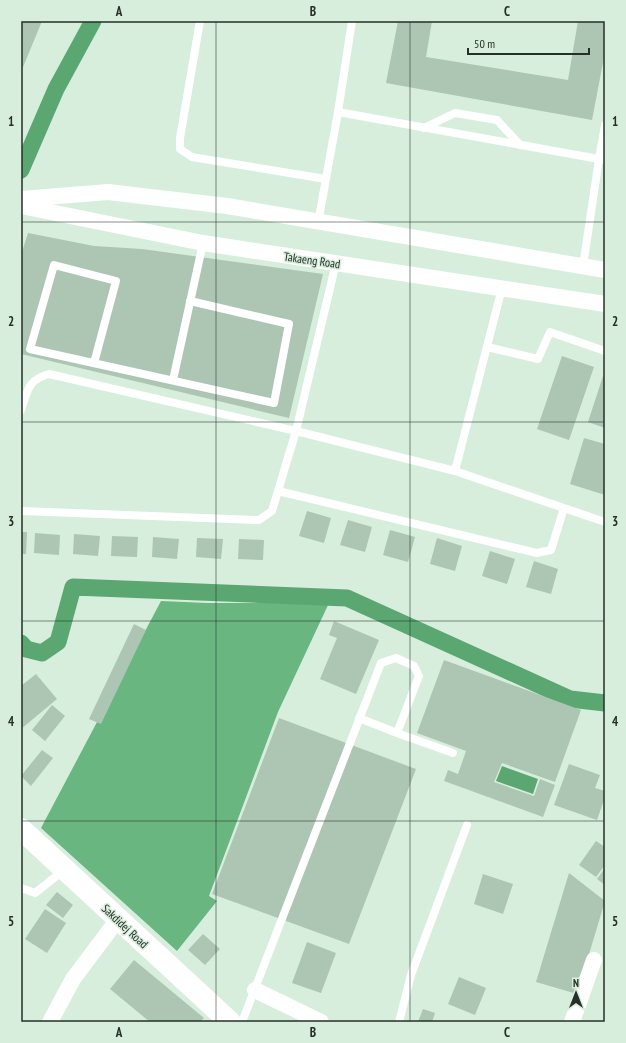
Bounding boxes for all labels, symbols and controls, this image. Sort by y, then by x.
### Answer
text: A [115,3,123,20]
text: B [310,3,316,20]
text: C [504,3,510,20]
scale bar [468,30,589,56]
text: 50 m [474,36,495,51]
text: 1 [8,113,14,130]
text: 1 [612,113,618,130]
street label: Takaeng Road [283,249,341,271]
text: 2 [8,313,14,330]
text: 2 [612,313,618,330]
text: 3 [8,513,14,530]
text: 3 [612,513,618,530]
text: 4 [8,713,15,730]
text: 4 [612,713,619,730]
street label: Sakdidej Road [99,901,151,951]
text: 5 [8,913,14,930]
text: 5 [612,913,618,930]
north arrow [556,973,596,1013]
text: N [573,976,579,990]
text: A [115,1024,123,1041]
text: B [310,1024,316,1041]
text: C [504,1024,510,1041]

